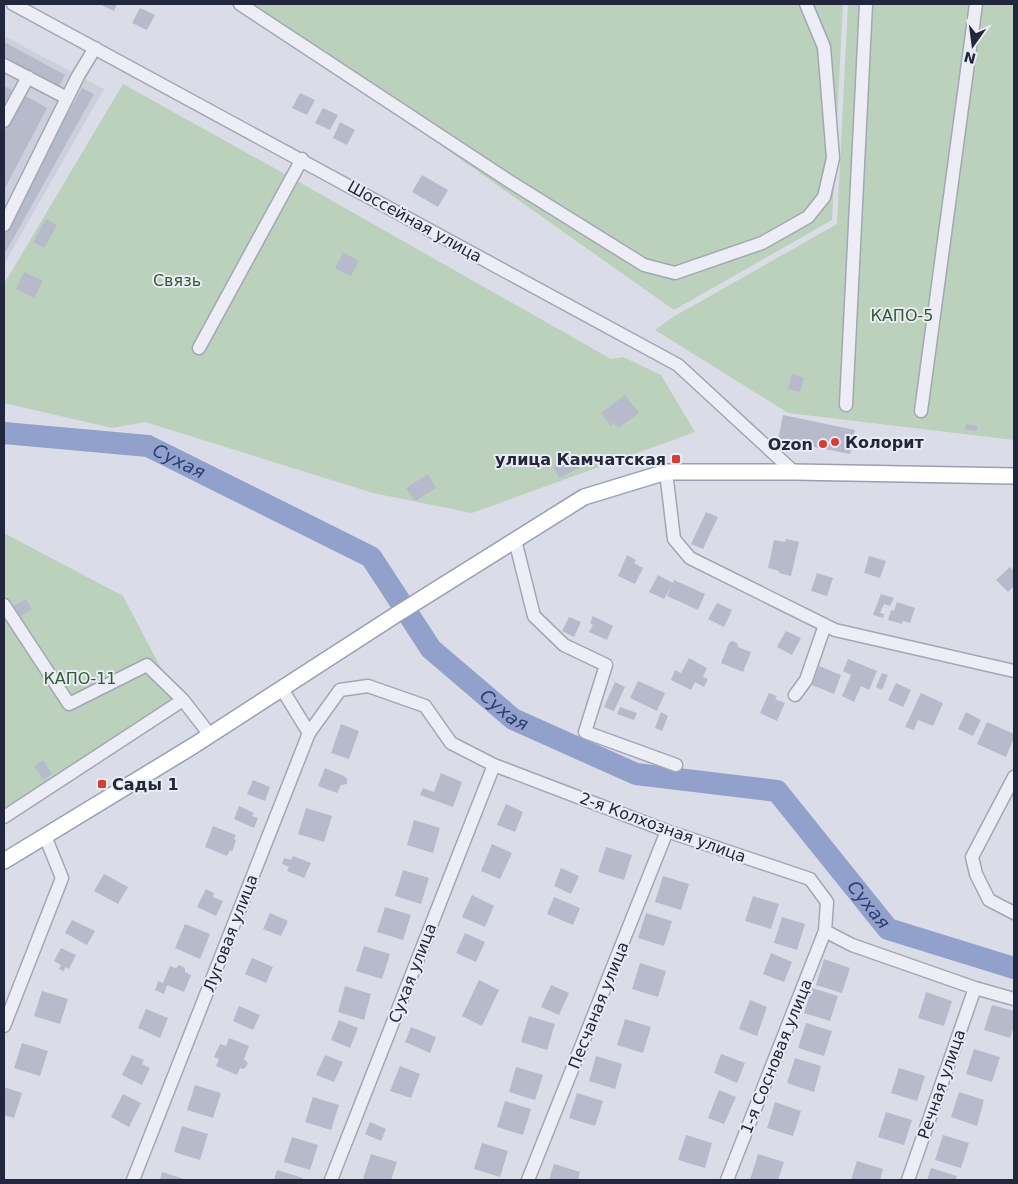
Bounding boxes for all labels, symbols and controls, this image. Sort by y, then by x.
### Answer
north arrow [948,20,998,70]
text: N [962,48,977,67]
street label: Шоссейная улица [344,177,485,266]
park label: Связь [153,271,201,290]
park label: КАПО-5 [871,306,933,325]
place label: Колорит [845,433,924,452]
place label: Ozon [768,435,813,454]
marker: Колорит [829,436,841,448]
marker: Ozon [817,438,829,450]
water label: Сухая [149,439,209,483]
place label: улица Камчатская [495,450,666,469]
marker: улица Камчатская [670,453,682,465]
park label: КАПО-11 [43,669,117,688]
water label: Сухая [476,685,532,735]
place label: Сады 1 [112,775,179,794]
marker: Сады 1 [96,778,108,790]
street label: 2-я Колхозная улица [577,789,749,866]
street label: Луговая улица [199,872,262,995]
water label: Сухая [843,876,895,933]
street label: Сухая улица [385,921,440,1026]
street label: Песчаная улица [564,939,633,1072]
street label: 1-я Сосновая улица [737,976,816,1136]
street label: Речная улица [914,1027,969,1141]

